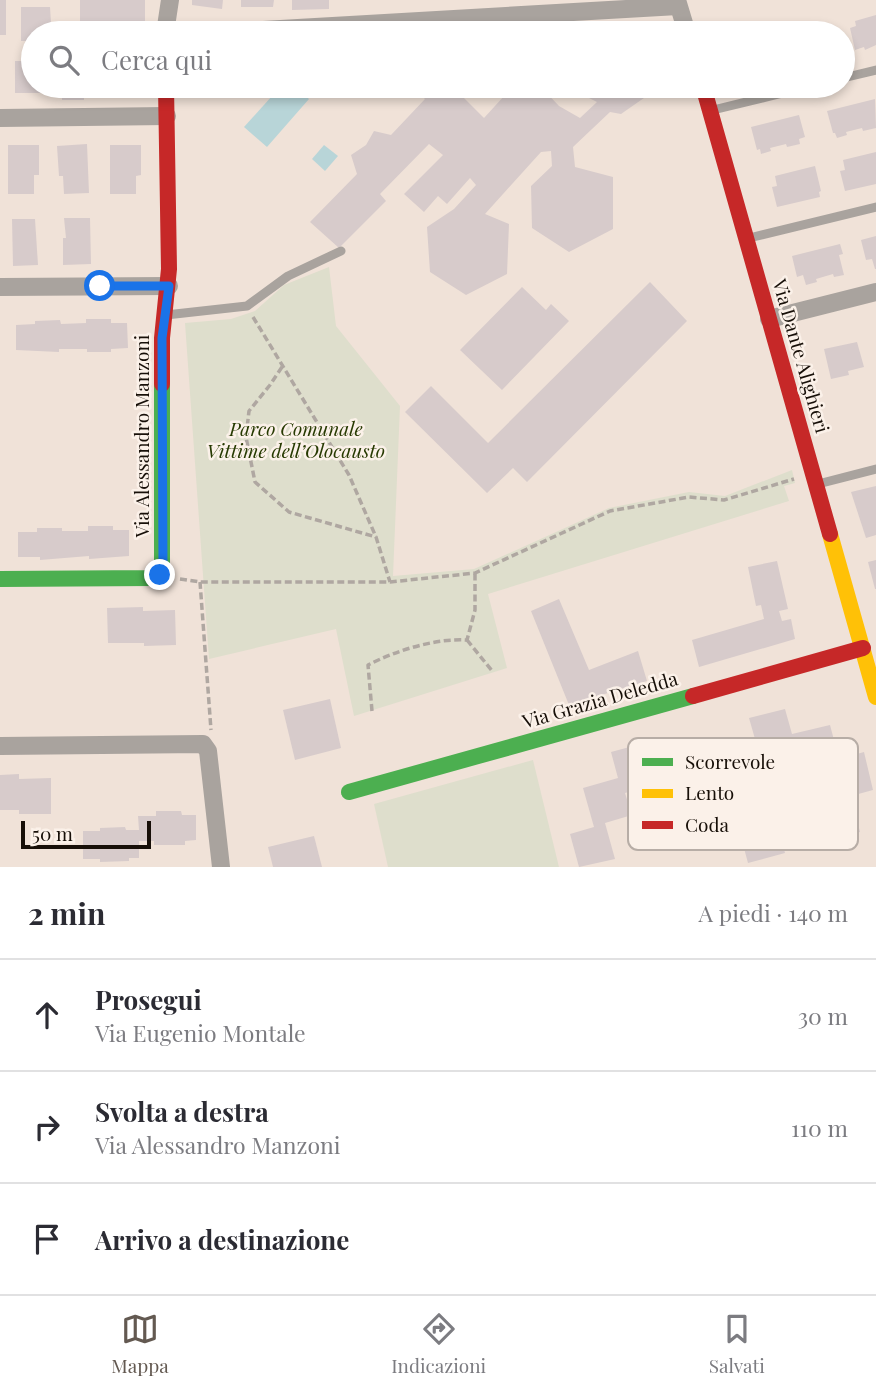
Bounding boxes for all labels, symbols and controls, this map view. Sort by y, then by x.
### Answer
search box [21,21,855,98]
icon: search [45,41,83,79]
text: Cerca qui [101,42,212,77]
route start [84,270,115,301]
street label: Via Dante Alighieri [767,275,837,436]
street label: Via Alessandro Manzoni [128,334,154,538]
park label: Parco Comunale Vittime dell’Olocausto [207,415,385,463]
route end [144,559,175,590]
street label: Via Grazia Deledda [518,664,681,734]
legend [628,738,858,850]
text: Scorrevole [685,748,775,774]
text: Lento [685,779,734,805]
text: Coda [685,811,730,837]
scale bar [21,818,150,850]
text: 50 m [32,820,73,846]
text: 2 min [28,893,105,933]
text: A piedi · 140 m [699,897,848,928]
text: Prosegui [95,982,202,1017]
icon: ahead [28,996,66,1034]
text: 30 m [798,1000,848,1031]
text: Via Eugenio Montale [95,1017,306,1048]
text: Svolta a destra [95,1094,269,1129]
icon: right [28,1108,66,1146]
text: 110 m [791,1112,848,1143]
text: Via Alessandro Manzoni [95,1129,341,1160]
icon: arrive [28,1220,66,1258]
text: Arrivo a destinazione [95,1222,349,1257]
tab: Mappa [111,1310,169,1378]
tab: Indicazioni [391,1310,486,1378]
tab: Salvati [709,1310,765,1378]

